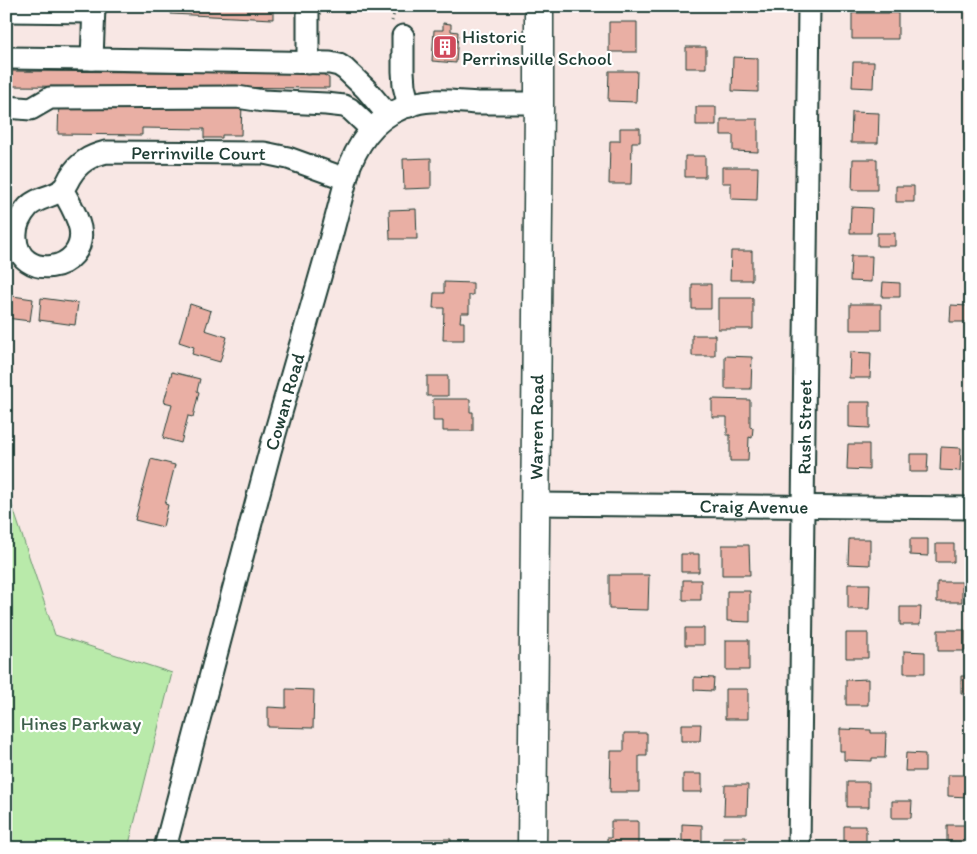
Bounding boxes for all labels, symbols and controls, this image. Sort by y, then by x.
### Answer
place label: Historic Perrinsville School [462,25,613,70]
building icon: Historic Perrinsville School [432,34,458,60]
street label: Perrinville Court [131,141,266,165]
street label: Cowan Road [259,350,309,453]
street label: Warren Road [524,373,548,480]
street label: Rush Street [792,379,816,475]
street label: Craig Avenue [700,494,808,518]
park label: Hines Parkway [21,712,141,735]

